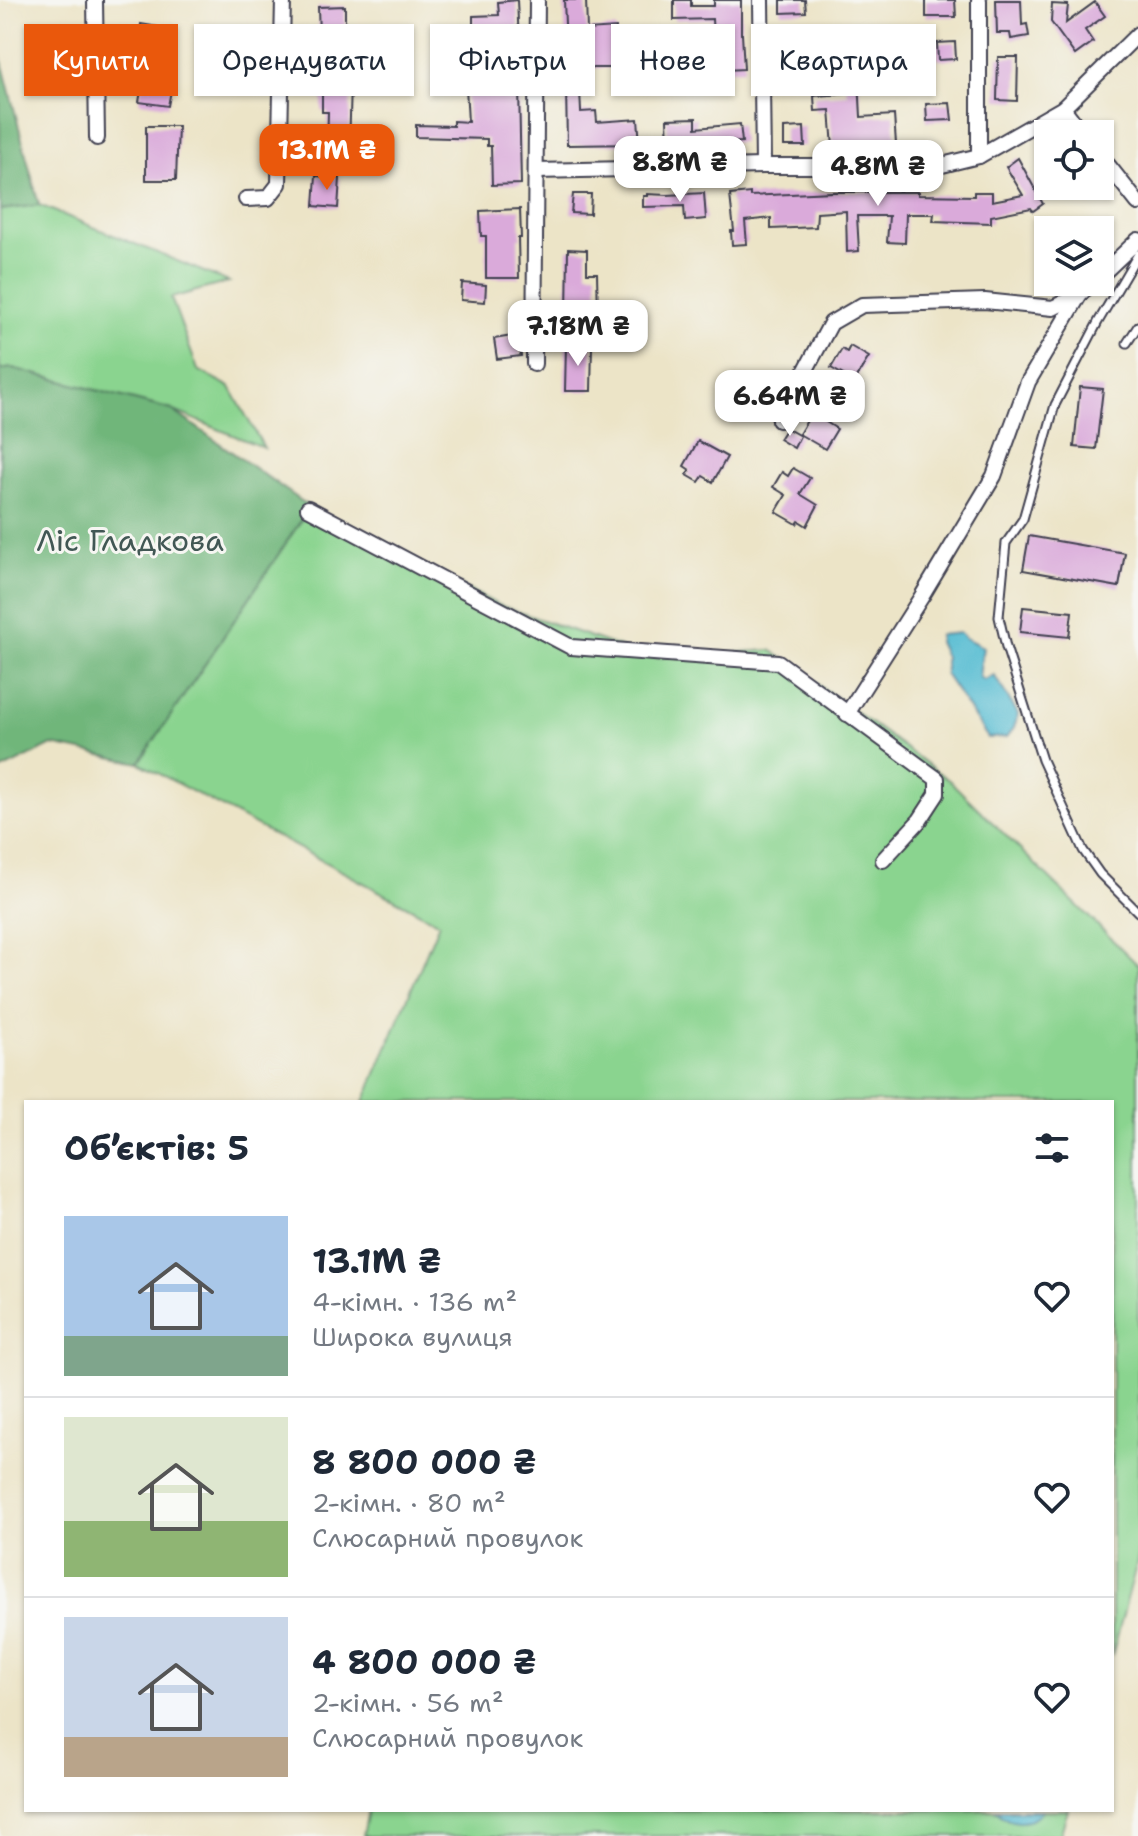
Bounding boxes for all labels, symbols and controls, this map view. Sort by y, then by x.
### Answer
chip: Купити [24,24,178,96]
chip: Орендувати [194,24,414,96]
chip: Фільтри [430,24,595,96]
chip: Нове [611,24,735,96]
chip: Квартира [751,24,936,96]
map controls [1034,120,1114,296]
button: locate [1034,120,1114,200]
pin: 13.1M ₴ [253,124,401,192]
text: 13.1M ₴ [278,132,376,167]
pin: 8.8M ₴ [615,136,745,204]
pin: 4.8M ₴ [813,140,943,208]
text: 8.8M ₴ [632,144,728,179]
text: 4.8M ₴ [830,148,926,183]
button: layers [1034,216,1114,296]
pin: 7.18M ₴ [504,300,652,368]
text: 7.18M ₴ [526,308,630,343]
pin: 6.64M ₴ [716,370,864,438]
text: 6.64M ₴ [733,378,847,413]
park label: Ліс Гладкова [36,520,224,561]
text: Об’єктів: 5 [64,1125,249,1171]
icon: filters [1030,1126,1074,1170]
text: 13.1M ₴ [312,1238,441,1284]
icon: home [128,1248,224,1344]
icon: heart [1030,1274,1074,1318]
text: 4-кімн. · 136 m² [312,1284,517,1319]
text: Широка вулиця [312,1319,513,1354]
text: 8 800 000 ₴ [312,1439,537,1485]
icon: home [128,1449,224,1545]
icon: heart [1030,1475,1074,1519]
text: 2-кімн. · 80 m² [312,1485,506,1520]
text: Слюсарний провулок [312,1520,583,1555]
text: 4 800 000 ₴ [312,1639,537,1685]
icon: home [128,1649,224,1745]
icon: heart [1030,1675,1074,1719]
text: 2-кімн. · 56 m² [312,1685,504,1720]
text: Слюсарний провулок [312,1720,583,1755]

